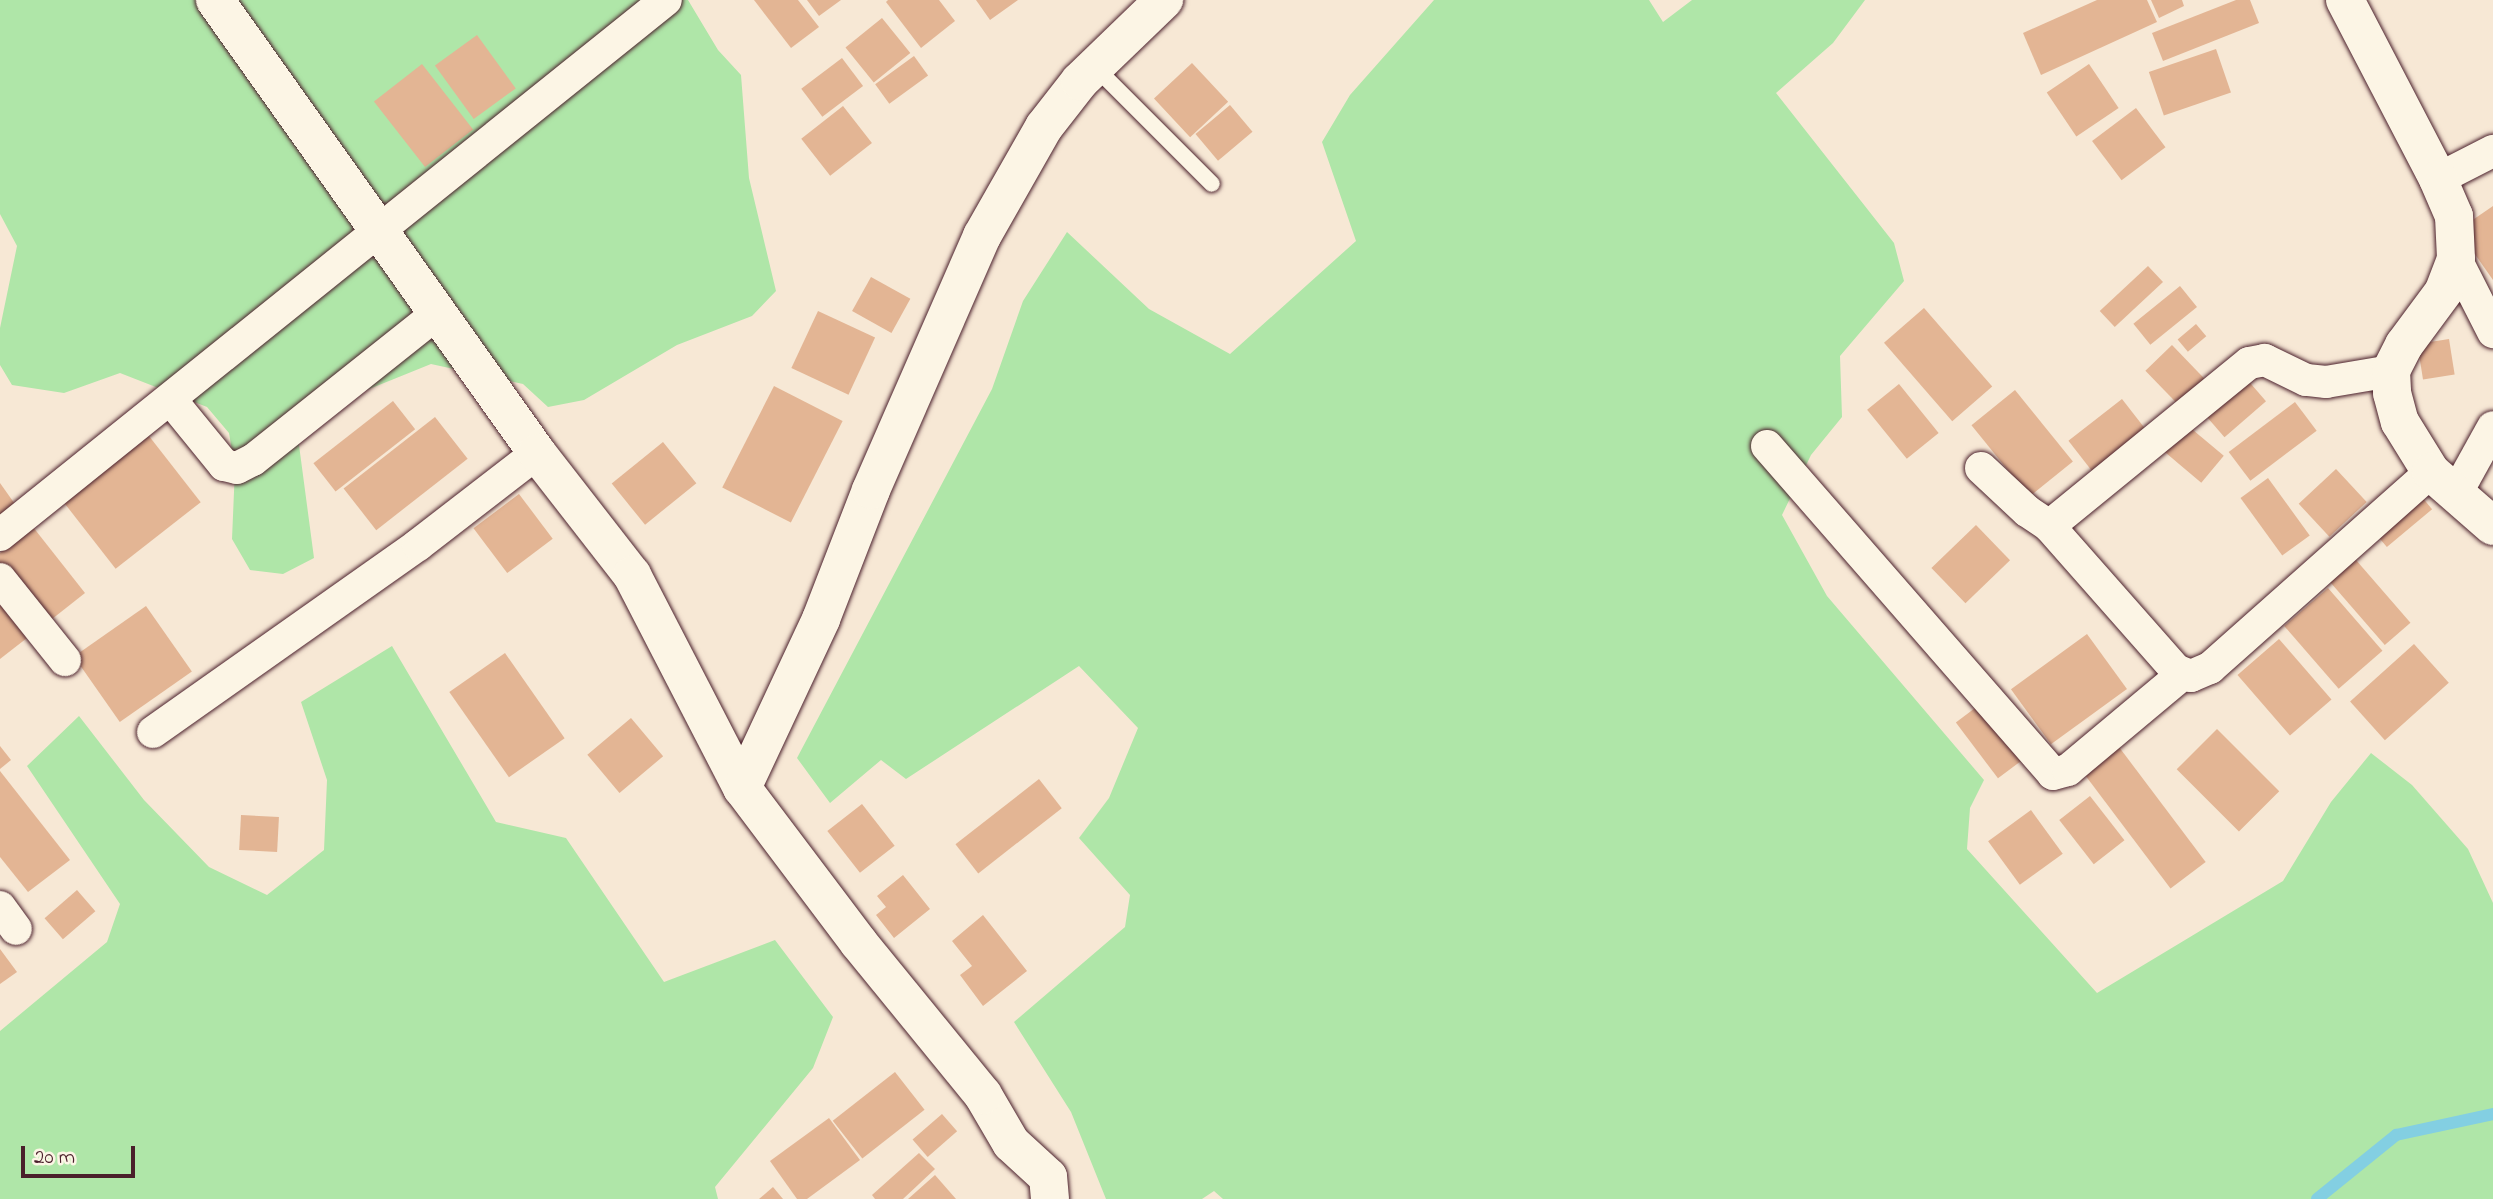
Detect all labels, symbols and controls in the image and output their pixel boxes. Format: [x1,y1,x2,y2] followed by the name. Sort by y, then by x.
[24,1132,138,1176] scale bar
[34,1143,75,1173] text: 20 m

